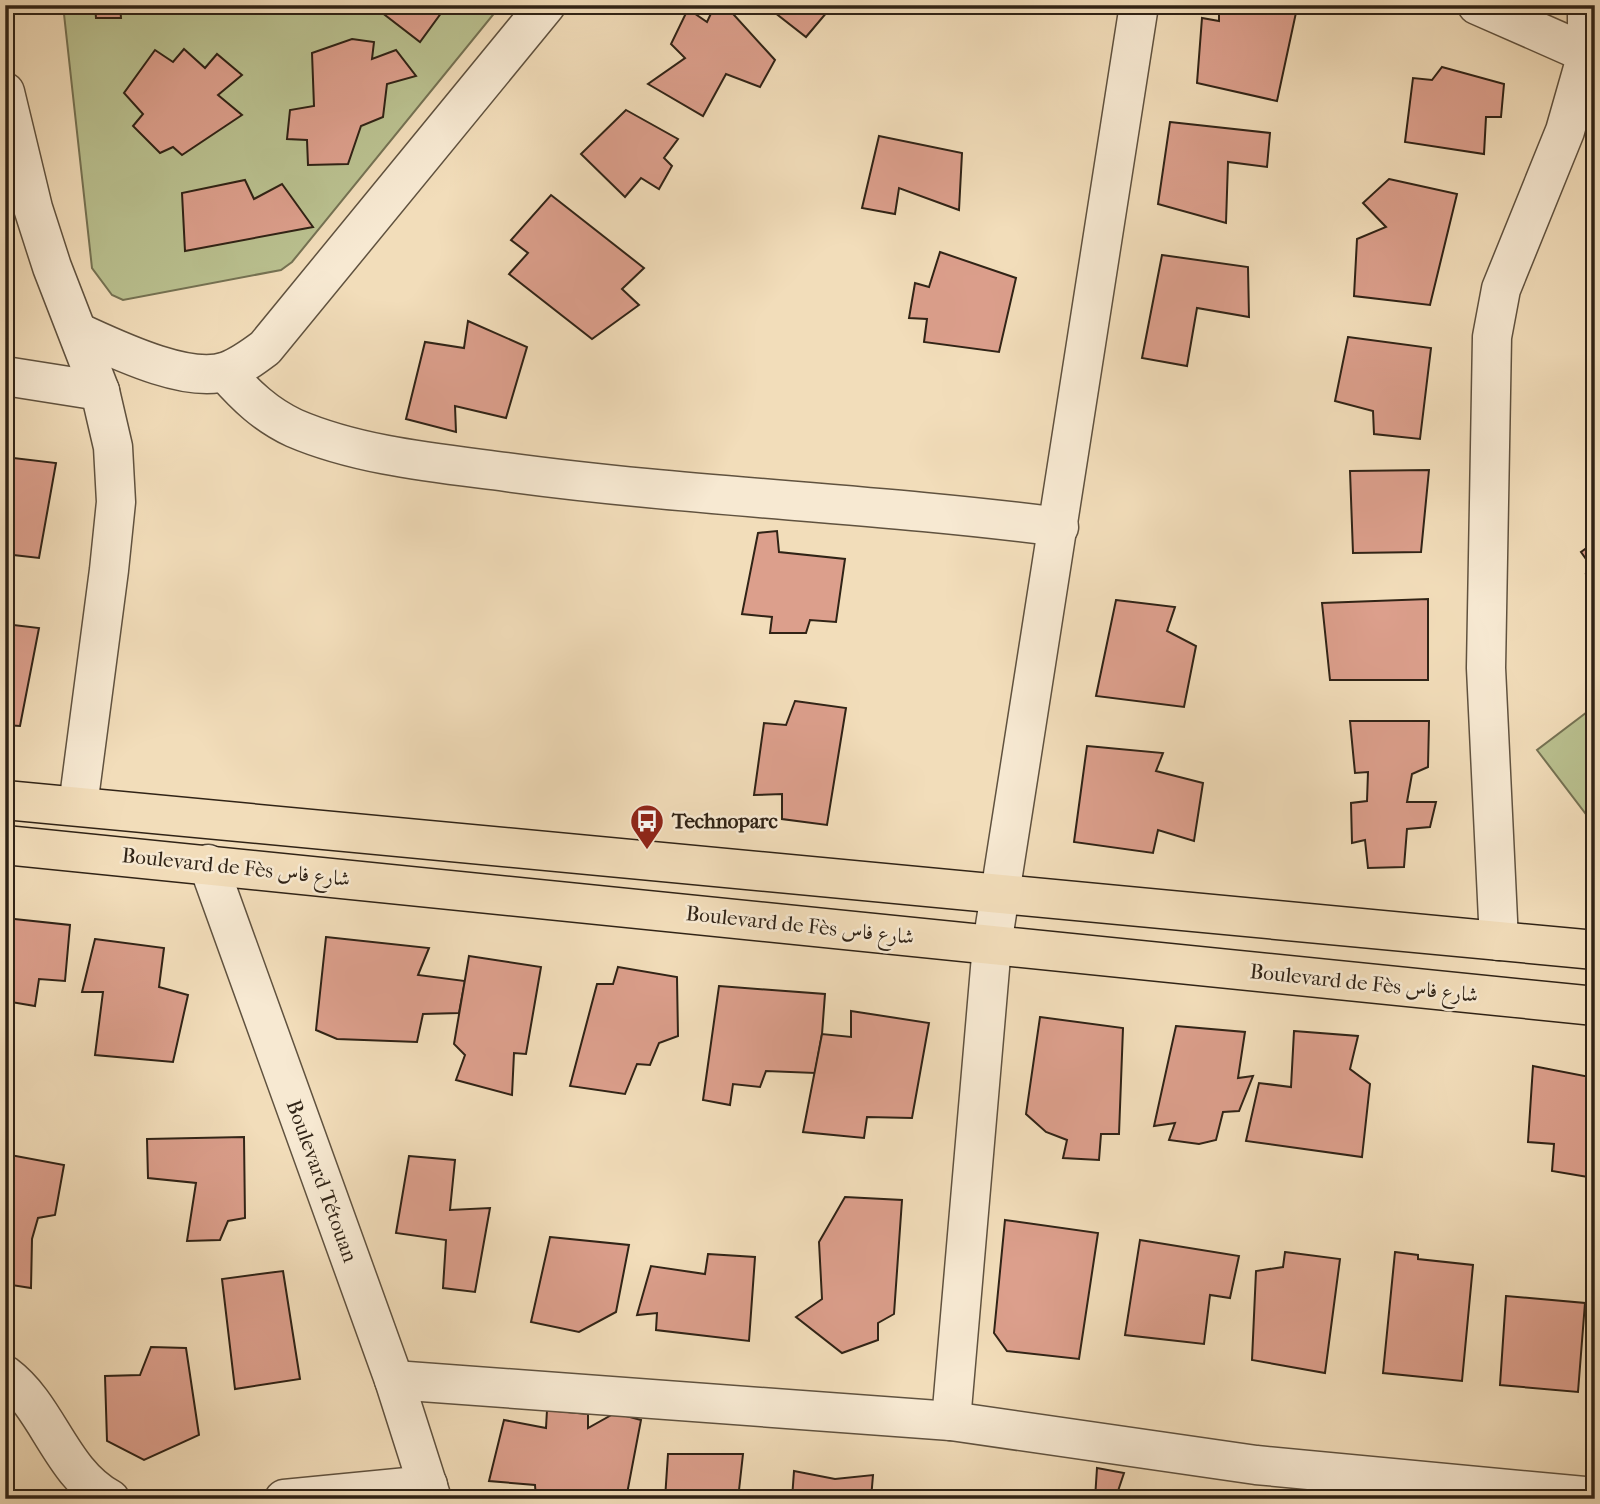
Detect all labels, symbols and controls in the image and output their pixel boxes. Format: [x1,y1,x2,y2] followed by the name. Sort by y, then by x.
[628,802,666,851] bus stop icon: Technoparc
[671,809,778,833] place label: Technoparc
[120,843,351,897] street label: Boulevard de Fès شارع فاس
[684,901,915,955] street label: Boulevard de Fès شارع فاس
[1248,959,1479,1013] street label: Boulevard de Fès شارع فاس
[281,1097,363,1265] street label: Boulevard Tétouan

